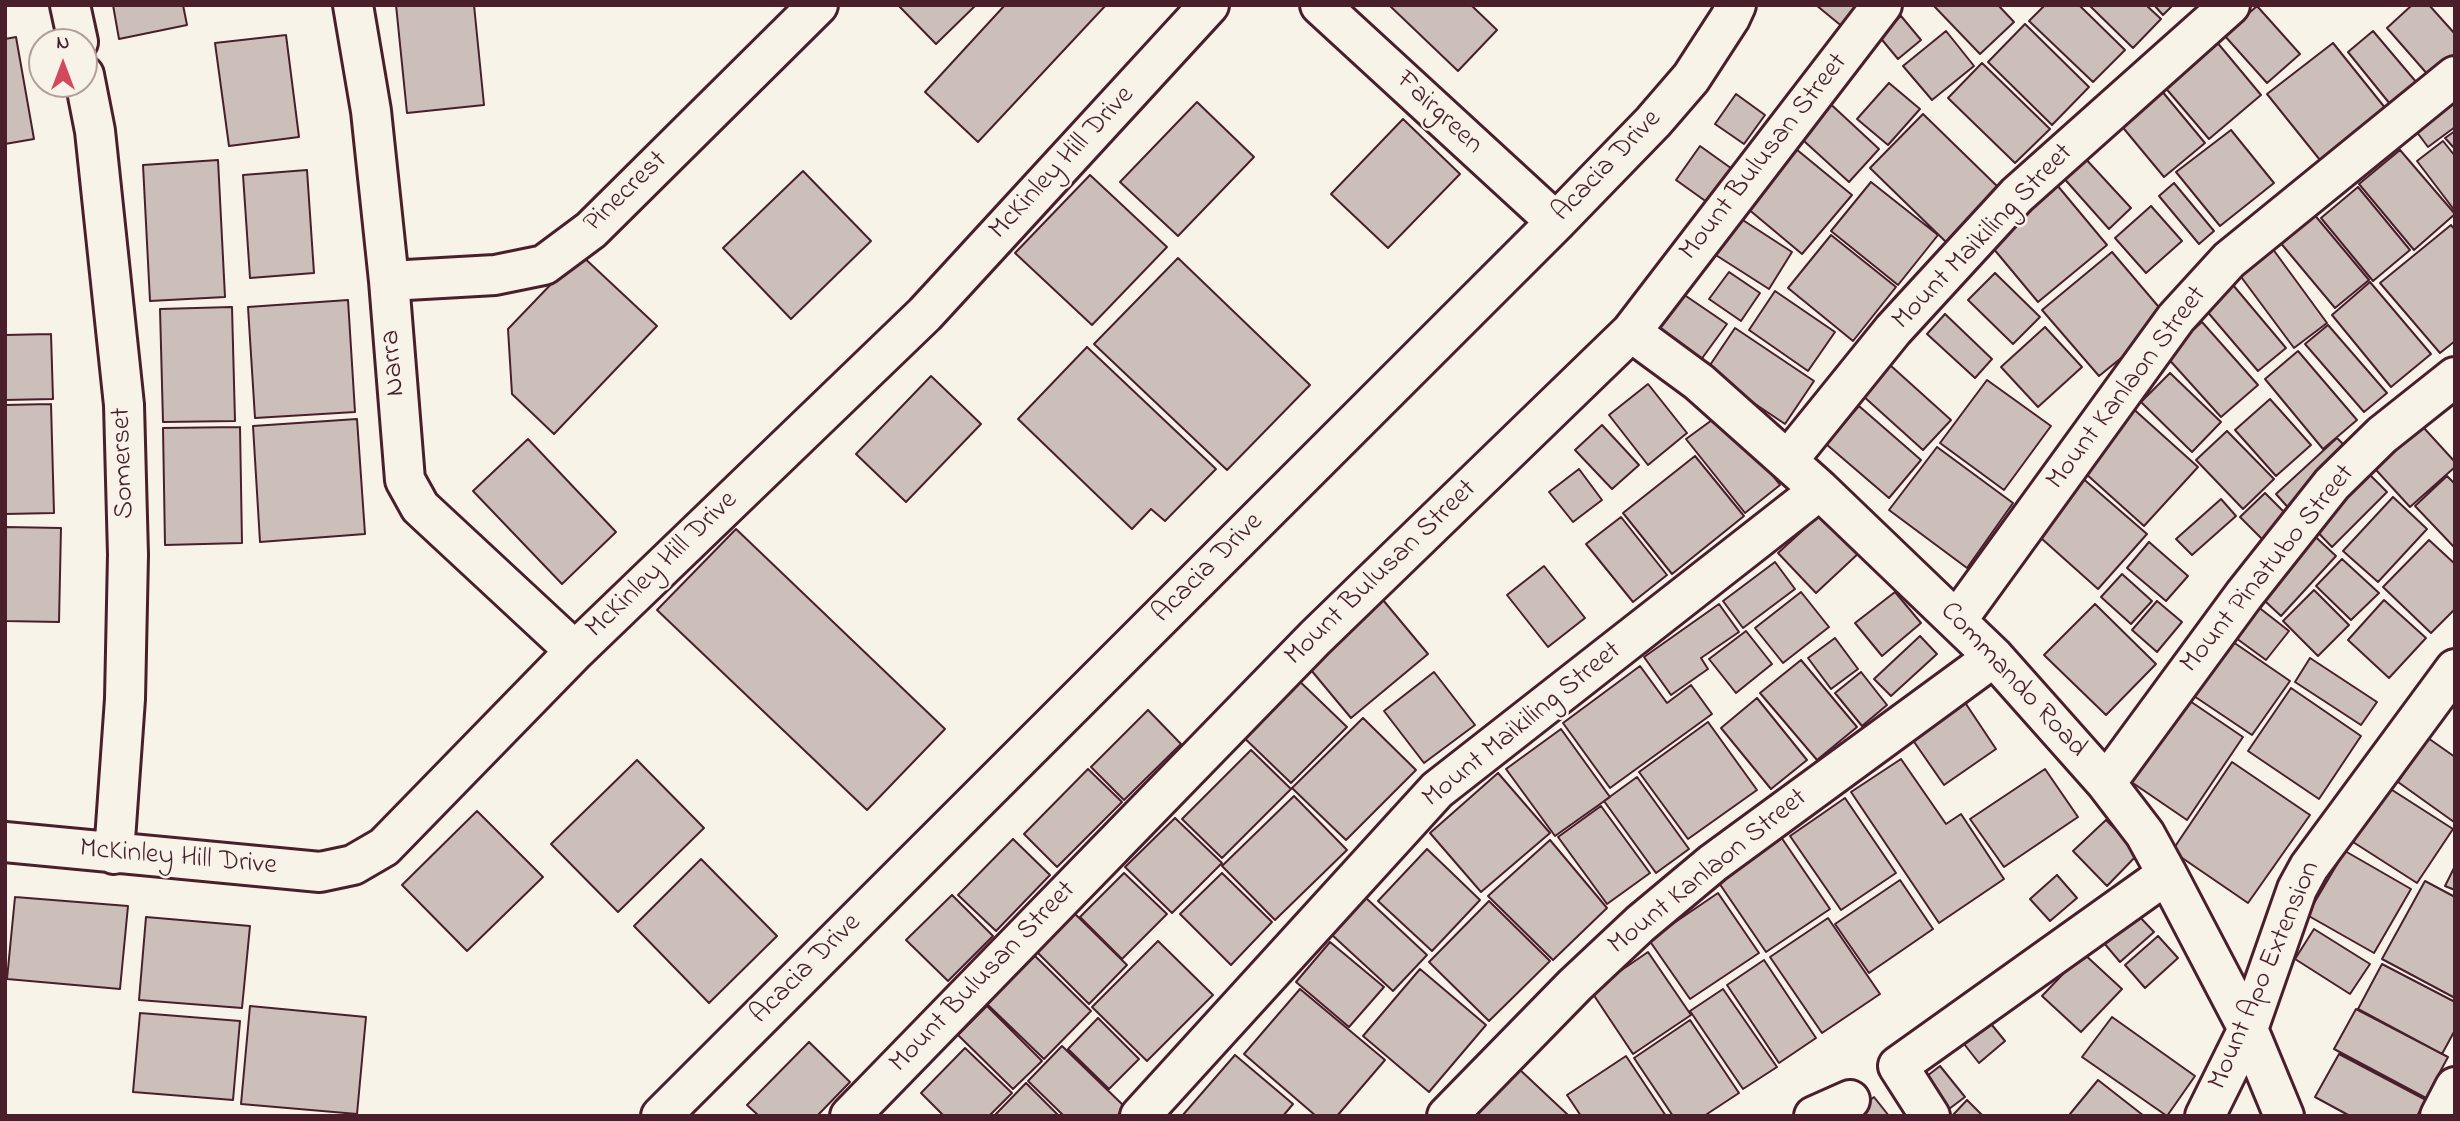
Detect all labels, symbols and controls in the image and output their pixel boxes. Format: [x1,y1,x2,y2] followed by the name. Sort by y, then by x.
[28,28,98,98] north arrow
[57,30,69,57] text: N
[1674,48,1856,268] street label: Mount Bulusan Street
[1387,65,1489,163] street label: Fairgreen
[983,80,1143,248] street label: McKinley Hill Drive
[1546,104,1670,230] street label: Acacia Drive
[1887,138,2081,338] street label: Mount Maikiling Street
[578,145,676,241] street label: Pinecrest
[2041,281,2215,497] street label: Mount Kanlaon Street
[375,328,415,398] street label: Narra
[106,407,144,519] street label: Somerset
[2175,459,2363,681] street label: Mount Pinatubo Street
[1279,474,1485,674] street label: Mount Bulusan Street
[580,485,746,647] street label: McKinley Hill Drive
[1147,507,1271,631] street label: Acacia Drive
[1931,596,2093,766] street label: Commando Road
[1417,636,1629,816] street label: Mount Maikiling Street
[1603,783,1815,963] street label: Mount Kanlaon Street
[78,834,278,884] street label: McKinley Hill Drive
[2203,857,2329,1095] street label: Mount Apo Extension
[884,875,1084,1081] street label: Mount Bulusan Street
[745,908,869,1032] street label: Acacia Drive

